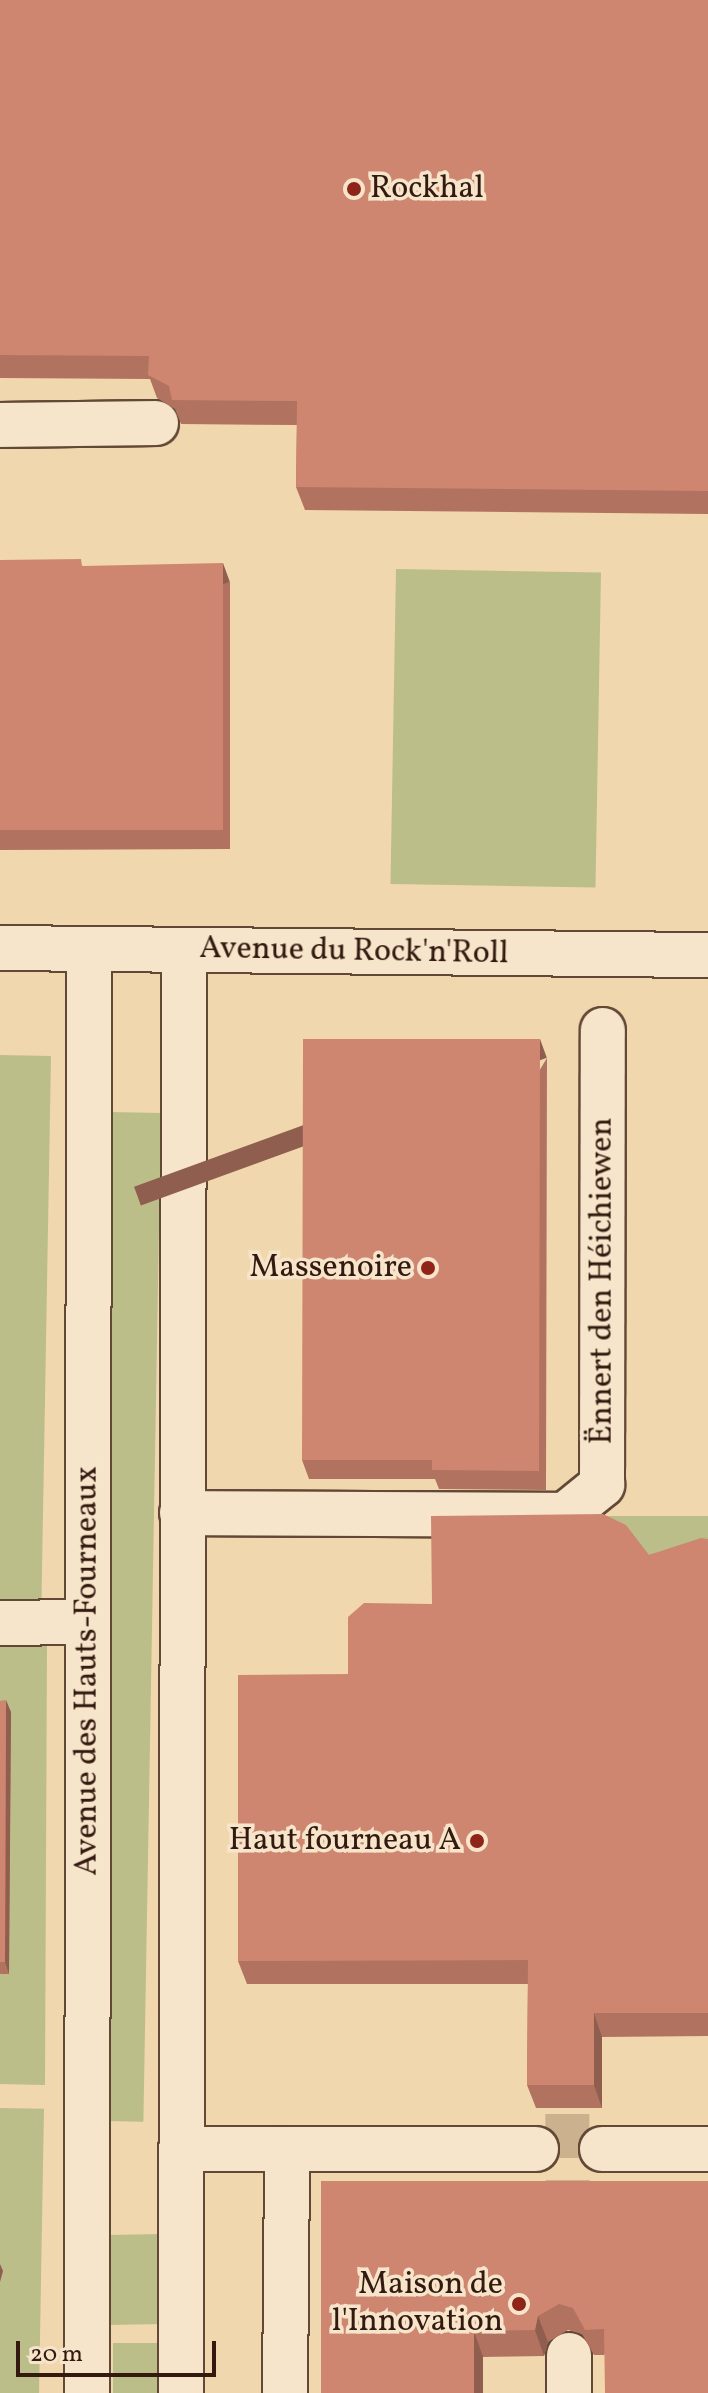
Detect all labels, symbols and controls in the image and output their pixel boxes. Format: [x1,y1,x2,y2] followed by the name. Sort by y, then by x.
[370,170,484,208] place label: Rockhal
[345,180,363,198] marker: Rockhal
[199,930,509,974] street label: Avenue du Rock'n'Roll
[584,1117,622,1445] street label: Ënnert den Héichiewen
[249,1249,412,1287] place label: Massenoire
[419,1259,437,1277] marker: Massenoire
[69,1466,107,1876] street label: Avenue des Hauts-Fourneaux
[229,1822,461,1860] place label: Haut fourneau A
[468,1832,486,1850] marker: Haut fourneau A
[332,2267,503,2342] place label: Maison de l'Innovation
[510,2295,528,2313] marker: Maison de l'Innovation
[20,2325,220,2375] scale bar
[30,2338,83,2372] text: 20 m

